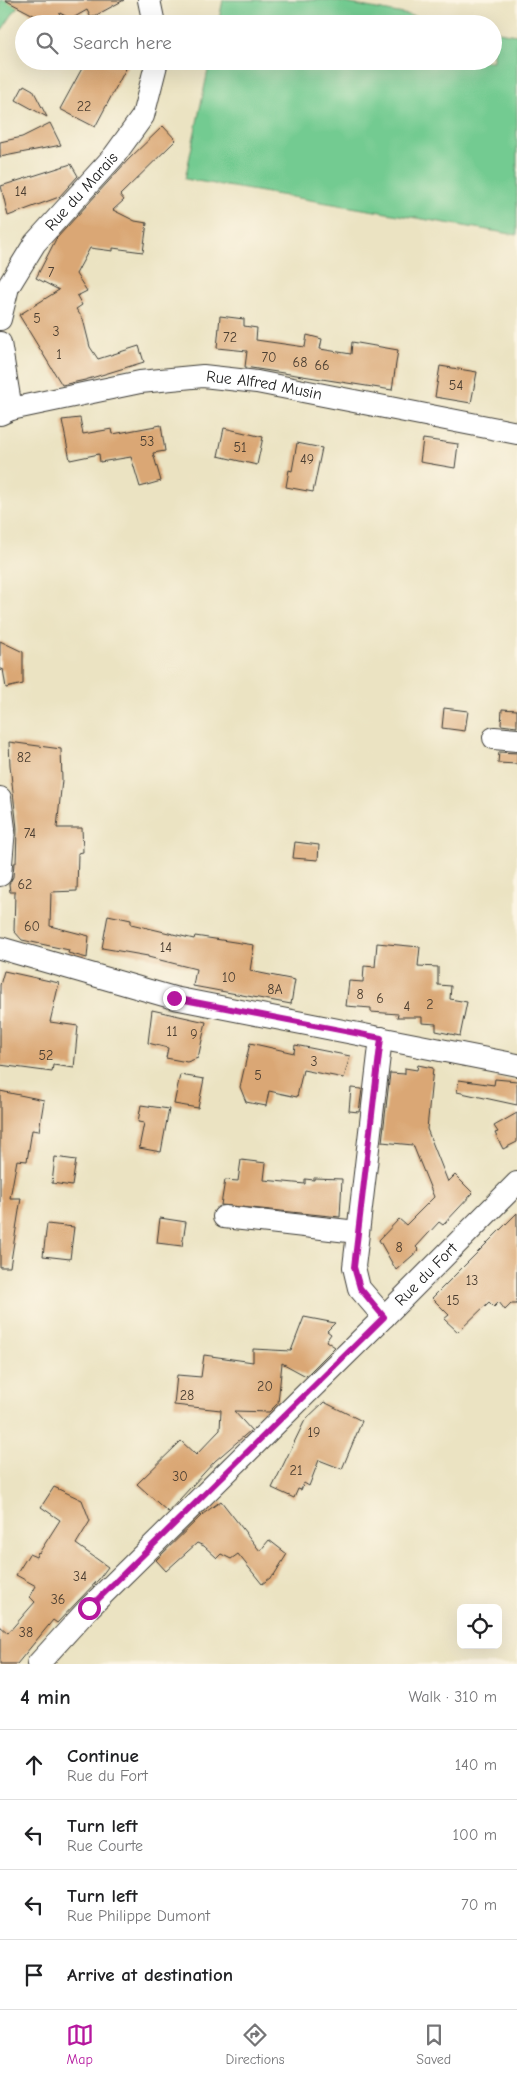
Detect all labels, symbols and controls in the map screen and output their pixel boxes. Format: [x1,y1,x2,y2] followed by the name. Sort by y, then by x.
[15,15,502,70] search box
[33,29,61,57] icon: search
[73,32,172,54] text: Search here
[77,98,91,115] house number: 22
[42,149,122,234] street label: Rue du Marais
[15,183,27,200] house number: 14
[48,264,55,281] house number: 7
[33,310,41,327] house number: 5
[52,323,60,340] house number: 3
[223,329,237,346] house number: 72
[56,346,62,363] house number: 1
[261,349,277,366] house number: 70
[293,354,307,371] house number: 68
[314,357,330,374] house number: 66
[205,367,324,404] street label: Rue Alfred Musin
[449,377,463,394] house number: 54
[140,433,154,450] house number: 53
[233,439,247,456] house number: 51
[300,451,314,468] house number: 49
[17,749,31,766] house number: 82
[24,825,36,842] house number: 74
[18,876,32,893] house number: 62
[24,918,40,935] house number: 60
[160,939,172,956] house number: 14
[222,969,236,986] house number: 10
[267,981,283,998] house number: 8A
[356,986,364,1003] house number: 8
[163,987,186,1010] route end
[376,990,384,1007] house number: 6
[426,996,434,1013] house number: 2
[404,998,411,1015] house number: 4
[166,1023,178,1040] house number: 11
[190,1026,198,1043] house number: 9
[39,1047,53,1064] house number: 52
[310,1053,318,1070] house number: 3
[254,1067,262,1084] house number: 5
[391,1239,461,1310] street label: Rue du Fort
[395,1239,403,1256] house number: 8
[466,1272,478,1289] house number: 13
[446,1292,460,1309] house number: 15
[257,1378,273,1395] house number: 20
[180,1387,194,1404] house number: 28
[308,1424,320,1441] house number: 19
[290,1462,302,1479] house number: 21
[172,1468,188,1485] house number: 30
[73,1568,87,1585] house number: 34
[51,1591,65,1608] house number: 36
[78,1597,101,1620] route start
[457,1604,502,1649] map controls
[457,1604,502,1649] button: locate
[19,1624,33,1641] house number: 38
[20,1685,71,1709] text: 4 min
[408,1688,497,1706] text: Walk · 310 m
[67,1745,139,1767] text: Continue
[20,1751,48,1779] icon: ahead
[455,1756,497,1774] text: 140 m
[67,1767,148,1785] text: Rue du Fort
[67,1815,138,1837] text: Turn left
[20,1821,48,1849] icon: left
[453,1826,497,1844] text: 100 m
[67,1837,143,1855] text: Rue Courte
[67,1885,138,1907] text: Turn left
[20,1891,48,1919] icon: left
[461,1896,497,1914] text: 70 m
[67,1907,210,1925] text: Rue Philippe Dumont
[20,1961,48,1989] icon: arrive
[67,1964,233,1986] text: Arrive at destination
[66,2021,94,2068] tab: Map
[225,2021,285,2068] tab: Directions
[416,2021,451,2068] tab: Saved

